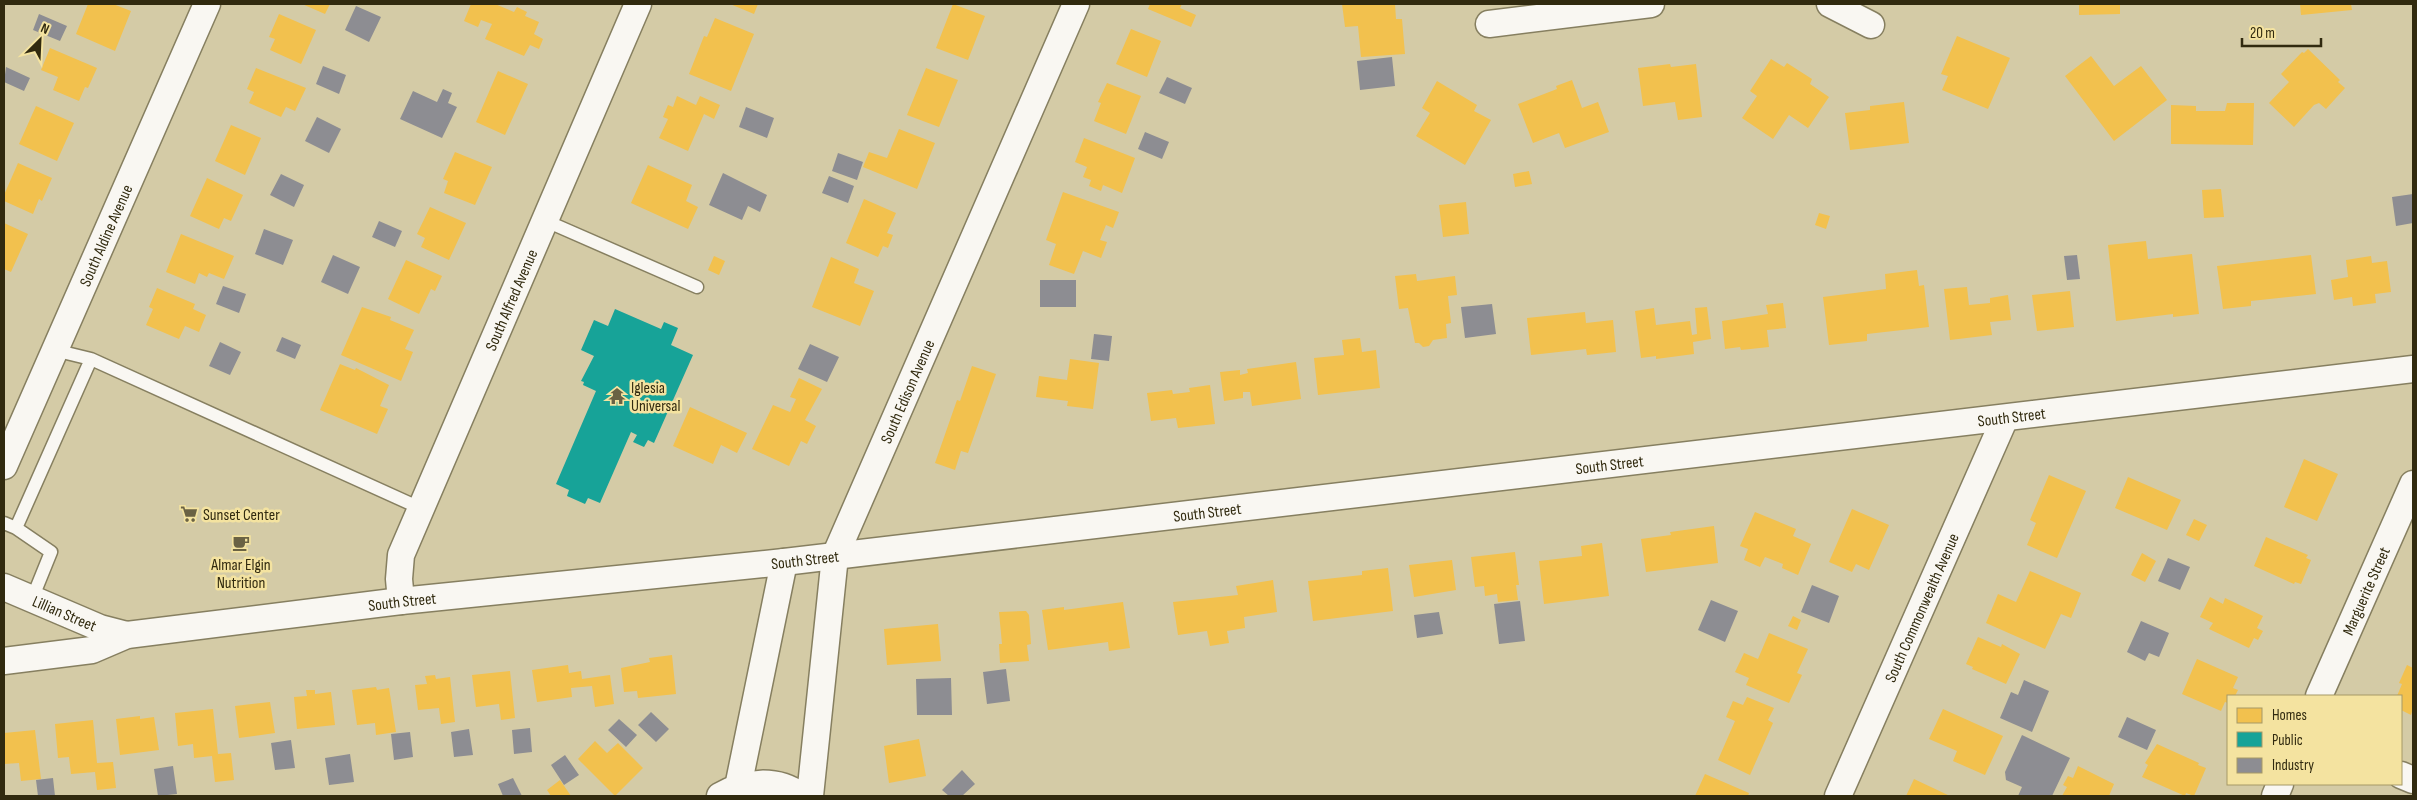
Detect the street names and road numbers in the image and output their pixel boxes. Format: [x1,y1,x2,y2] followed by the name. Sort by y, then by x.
[76,182,137,290] street label: South Aldine Avenue
[482,247,542,354] street label: South Alfred Avenue
[877,337,939,447] street label: South Edison Avenue
[1977,405,2047,432] street label: South Street
[1575,452,1645,479] street label: South Street
[1172,500,1243,527] street label: South Street
[1881,531,1964,686] street label: South Commonwealth Avenue
[2339,544,2395,639] street label: Marguerite Street
[770,548,840,574] street label: South Street
[367,589,437,616] street label: South Street
[29,592,99,636] street label: Lillian Street

